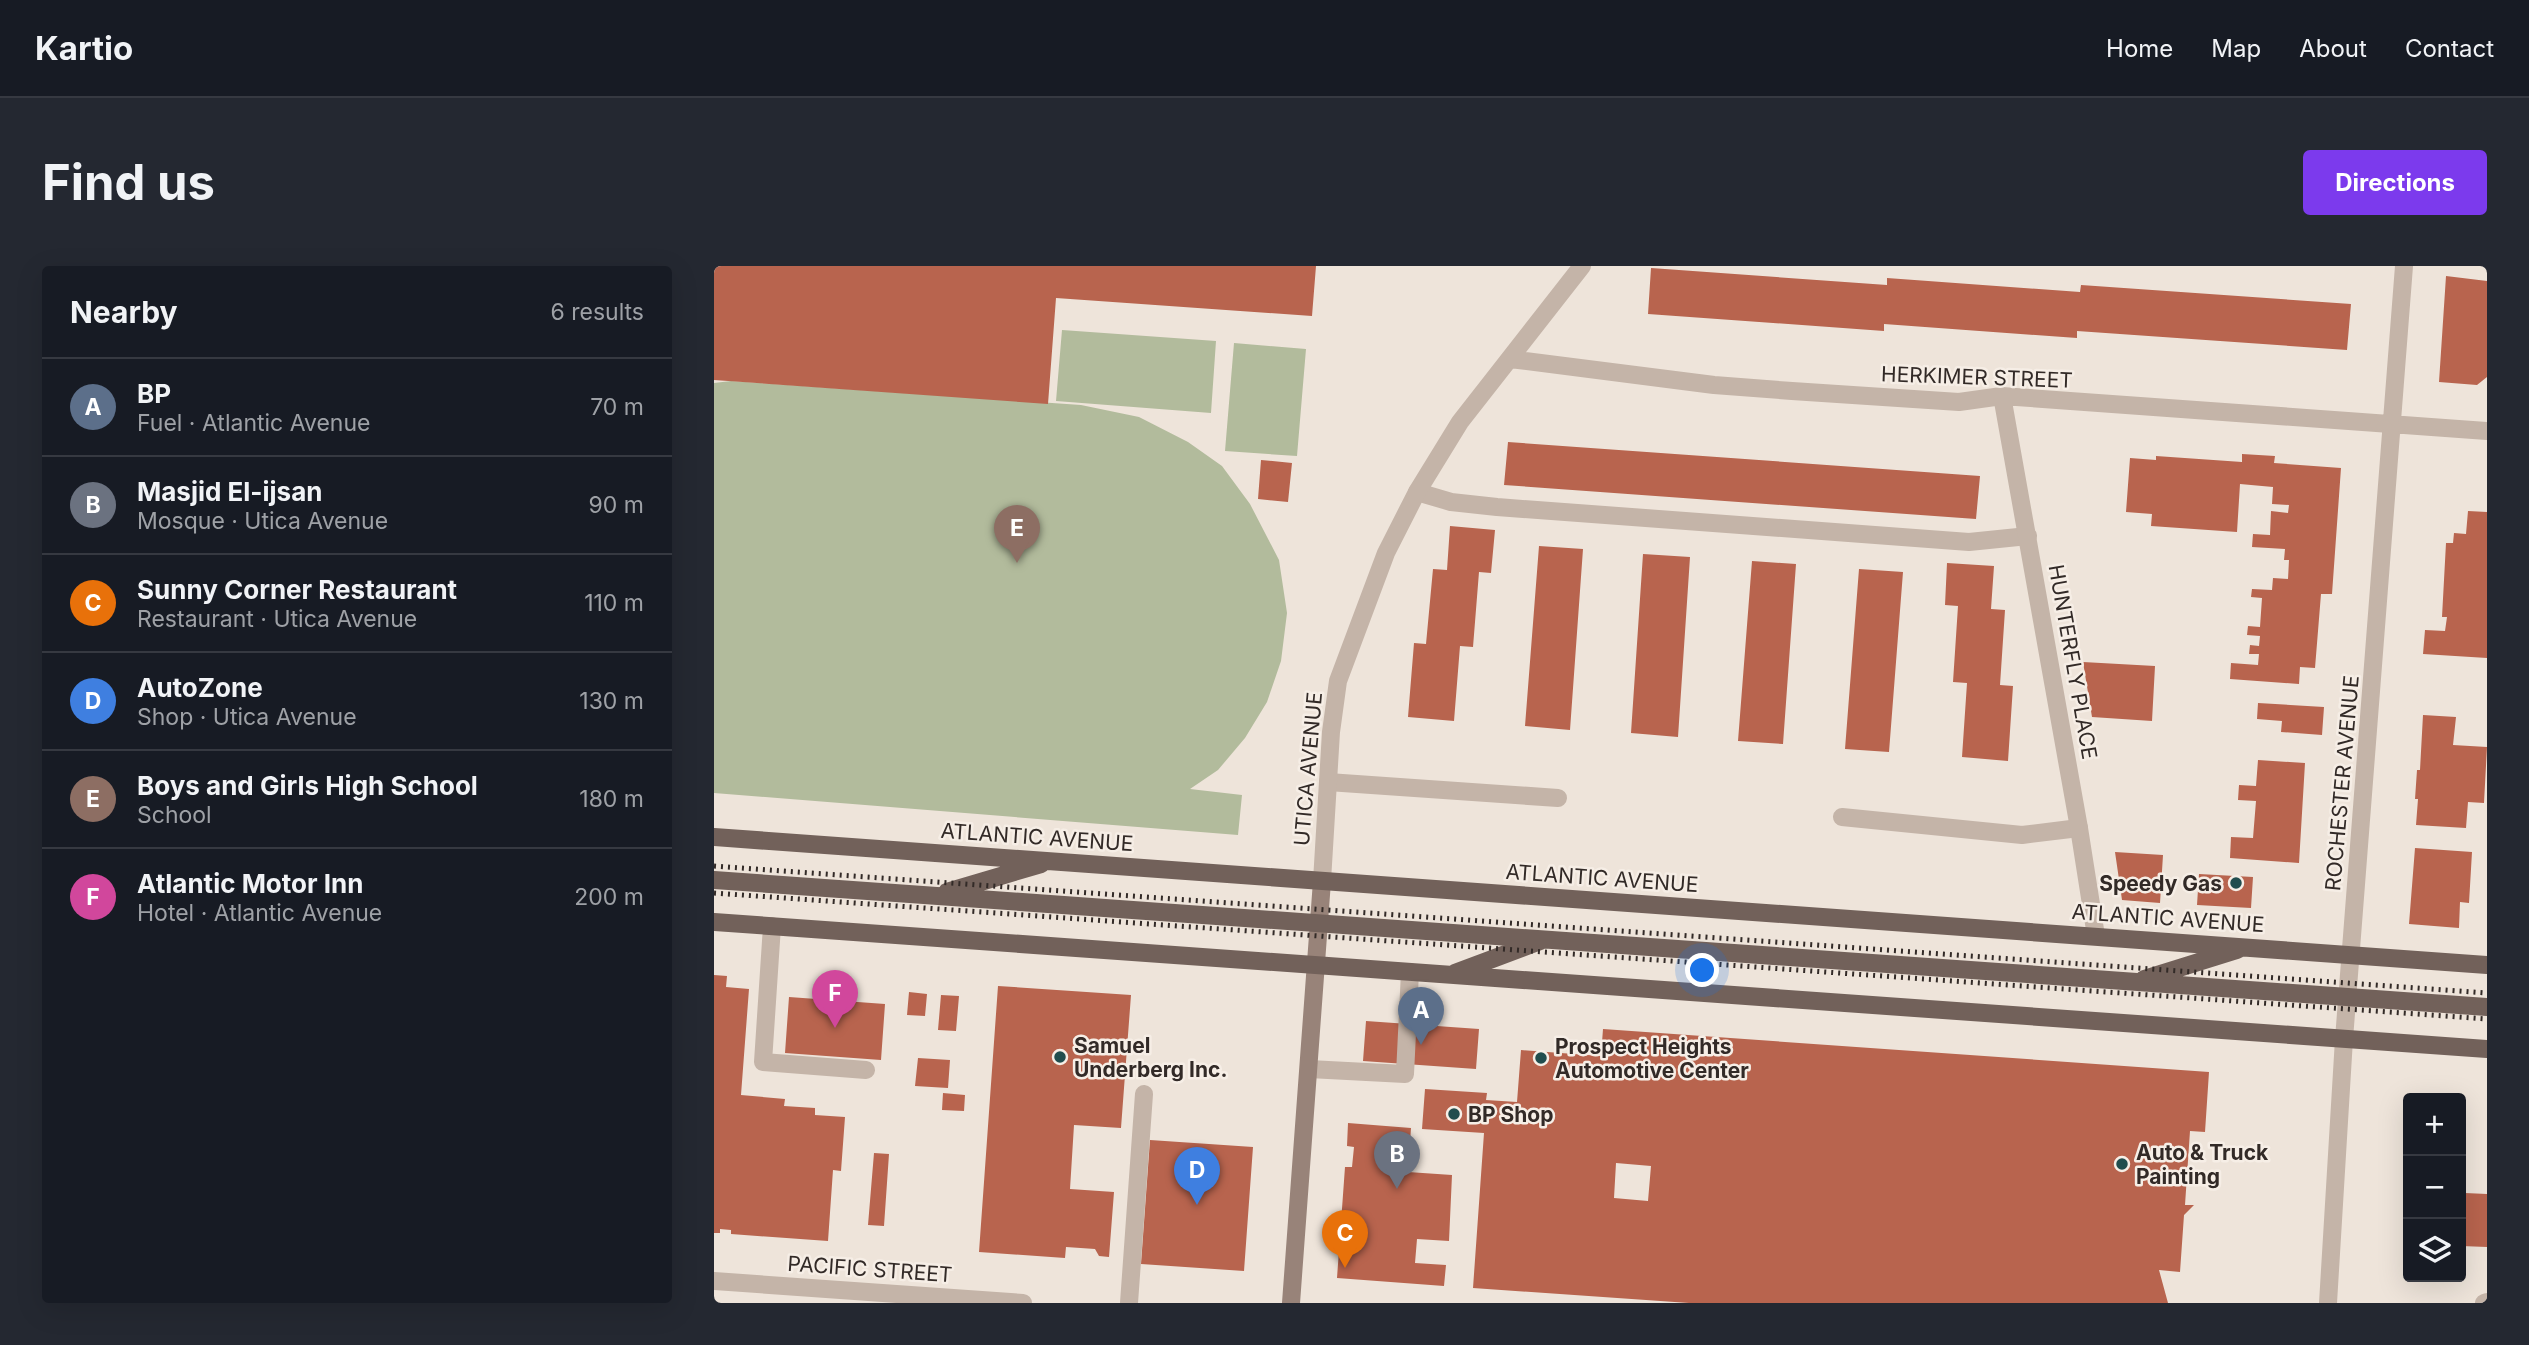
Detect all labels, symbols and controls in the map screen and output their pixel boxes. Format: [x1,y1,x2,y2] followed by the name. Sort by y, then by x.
[35,28,133,68] text: Kartio
[2106,34,2173,63] text: Home
[2211,34,2261,63] text: Map
[2299,34,2367,63] text: About
[2405,34,2494,63] text: Contact
[2303,150,2487,215] button: Directions
[42,153,215,212] text: Find us
[70,294,178,330] text: Nearby
[550,298,644,326] text: 6 results
[1881,361,2073,393] street label: HERKIMER STREET
[137,378,171,409] text: BP
[84,393,102,421] text: A
[590,393,644,421] text: 70 m
[137,409,370,437] text: Fuel · Atlantic Avenue
[137,476,322,507] text: Masjid El-ijsan
[85,491,101,519] text: B
[589,491,644,519] text: 90 m
[994,505,1040,563] pin: E
[137,507,388,535] text: Mosque · Utica Avenue
[2044,563,2102,761] street label: HUNTERFLY PLACE
[137,574,457,605] text: Sunny Corner Restaurant
[84,589,102,617] text: C
[584,589,644,617] text: 110 m
[137,605,417,633] text: Restaurant · Utica Avenue
[137,672,263,703] text: AutoZone
[2320,674,2364,892] street label: ROCHESTER AVENUE
[85,687,101,715] text: D
[579,687,644,715] text: 130 m
[1289,691,1327,847] street label: UTICA AVENUE
[137,703,357,731] text: Shop · Utica Avenue
[137,770,478,801] text: Boys and Girls High School
[86,785,100,813] text: E
[579,785,644,813] text: 180 m
[137,801,212,829] text: School
[940,818,1134,856] street label: ATLANTIC AVENUE
[1505,859,1699,897] street label: ATLANTIC AVENUE
[137,868,363,899] text: Atlantic Motor Inn
[2099,871,2222,896] place label: Speedy Gas
[2228,875,2244,891] marker: Speedy Gas
[86,883,100,911] text: F
[574,883,644,911] text: 200 m
[137,899,382,927] text: Hotel · Atlantic Avenue
[2071,899,2265,937] street label: ATLANTIC AVENUE
[1685,953,1719,987] your location
[812,970,858,1028] pin: F
[1398,987,1444,1045] pin: A
[1074,1033,1227,1082] place label: Samuel Underberg Inc.
[1555,1034,1749,1083] place label: Prospect Heights Automotive Center
[1052,1049,1068,1065] marker: Samuel Underberg Inc.
[1533,1050,1549,1066] marker: Prospect Heights Automotive Center
[2403,1093,2466,1282] map controls
[2403,1093,2466,1156] button: +
[1468,1102,1553,1127] place label: BP Shop
[1446,1106,1462,1122] marker: BP Shop
[1374,1131,1420,1189] pin: B
[2136,1140,2269,1189] place label: Auto & Truck Painting
[1174,1147,1220,1205] pin: D
[2114,1156,2130,1172] marker: Auto & Truck Painting
[2403,1156,2466,1219] button: −
[1322,1210,1368,1268] pin: C
[2403,1219,2466,1282] button: layers
[787,1251,953,1287] street label: PACIFIC STREET

